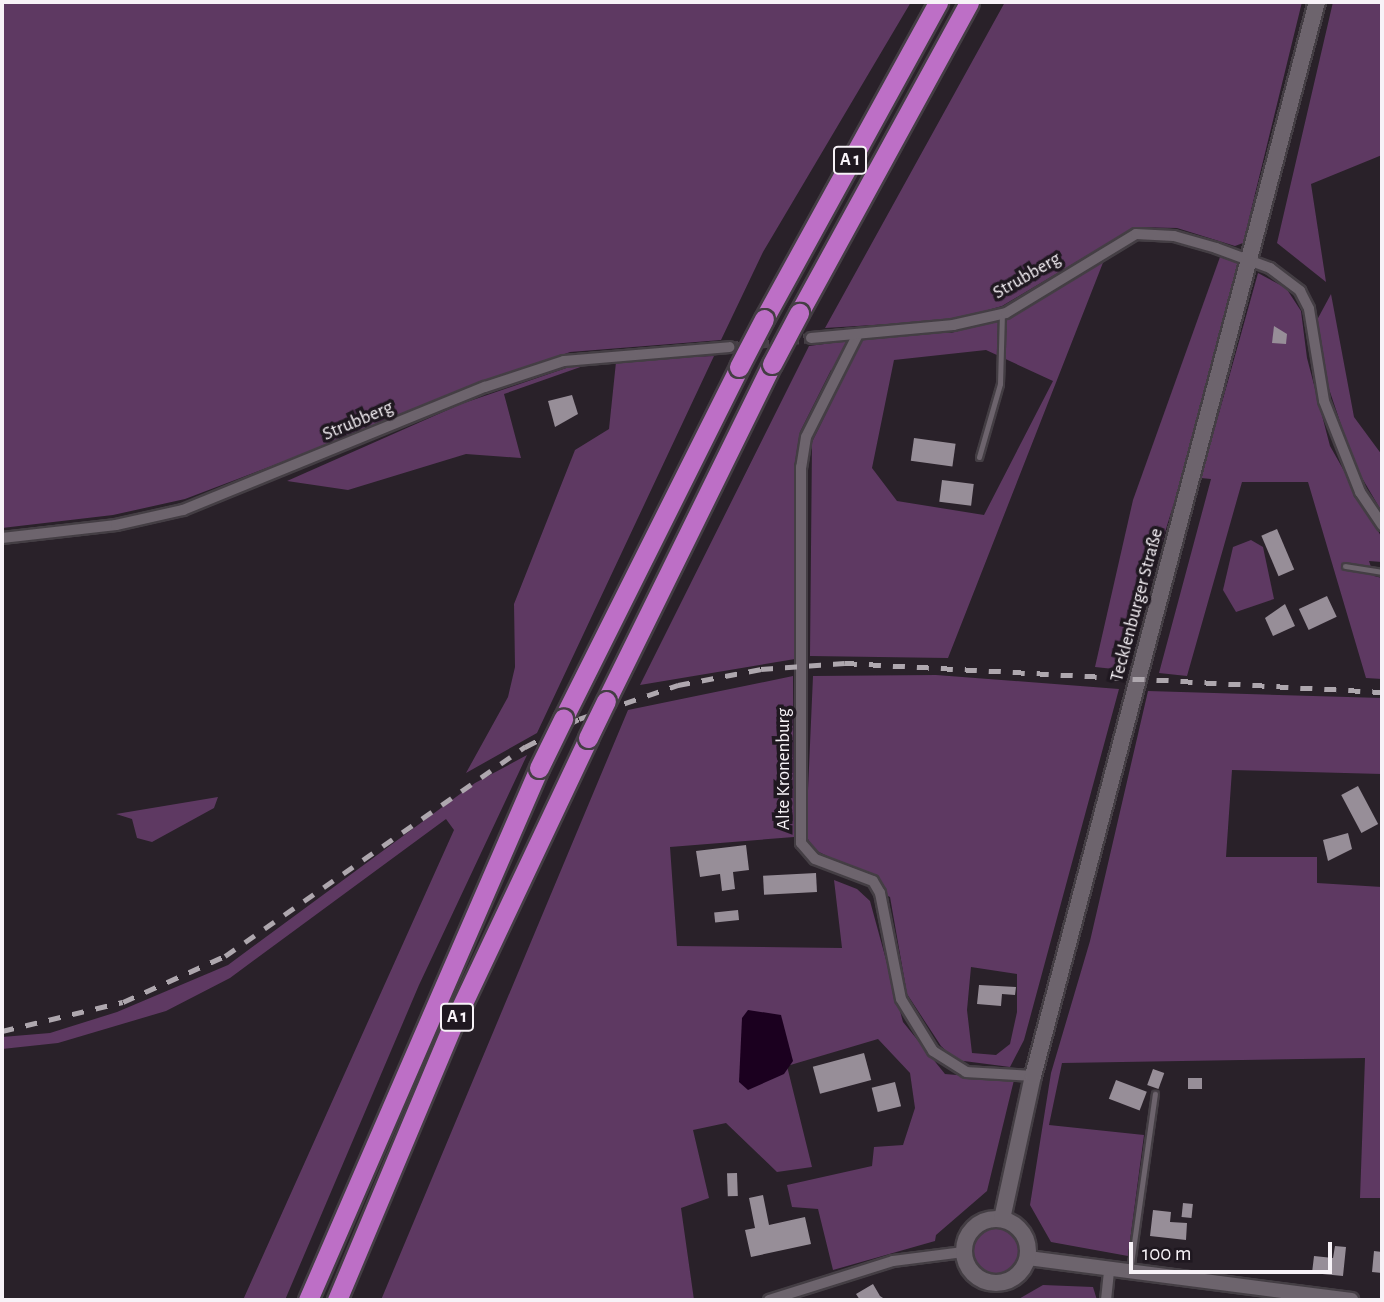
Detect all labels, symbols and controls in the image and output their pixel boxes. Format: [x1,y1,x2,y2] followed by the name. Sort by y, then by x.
[832,146,868,174] road number: A 1
[989,247,1065,305] street label: Strubberg
[319,396,397,446] street label: Strubberg
[1106,526,1168,684] street label: Tecklenburger Straße
[773,708,795,830] street label: Alte Kronenburg
[440,1002,475,1032] road number: A 1
[1132,1228,1335,1272] scale bar
[1142,1243,1192,1264] text: 100 m

